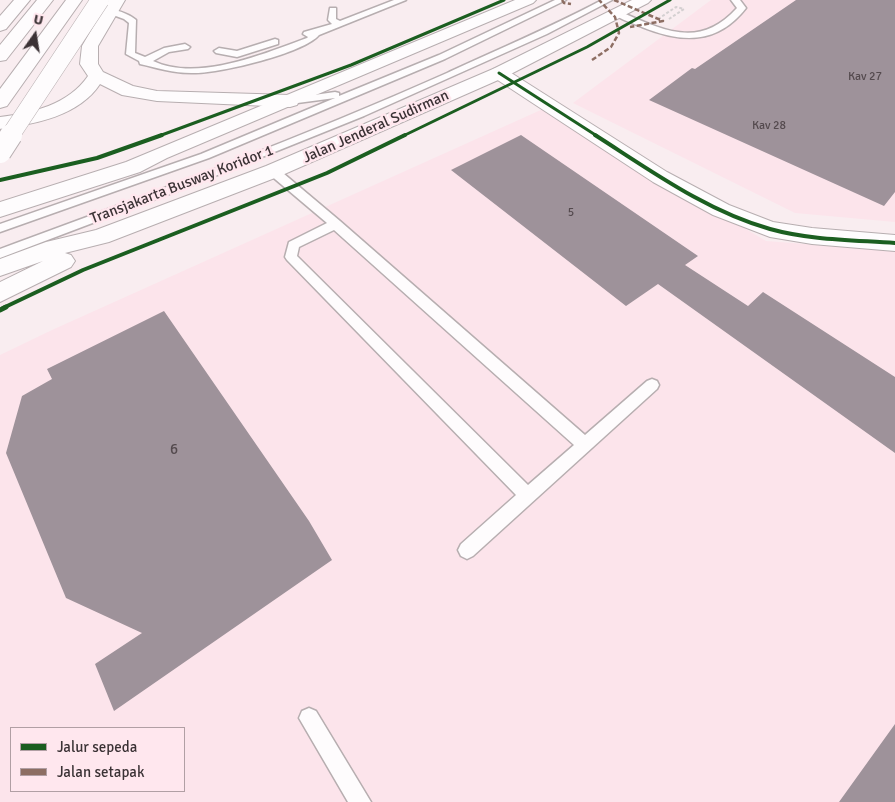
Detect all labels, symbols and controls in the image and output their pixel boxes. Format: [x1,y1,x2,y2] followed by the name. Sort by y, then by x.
[10,10,60,60] north arrow
[32,11,45,29] text: U
[848,70,882,84] house number: Kav 27
[300,87,452,167] street label: Jalan Jenderal Sudirman
[752,119,786,133] house number: Kav 28
[88,142,276,228] street label: Transjakarta Busway Koridor 1
[568,206,574,220] house number: 5
[170,441,178,459] house number: 6
[10,727,185,792] legend
[57,738,137,756] text: Jalur sepeda
[57,763,144,781] text: Jalan setapak

